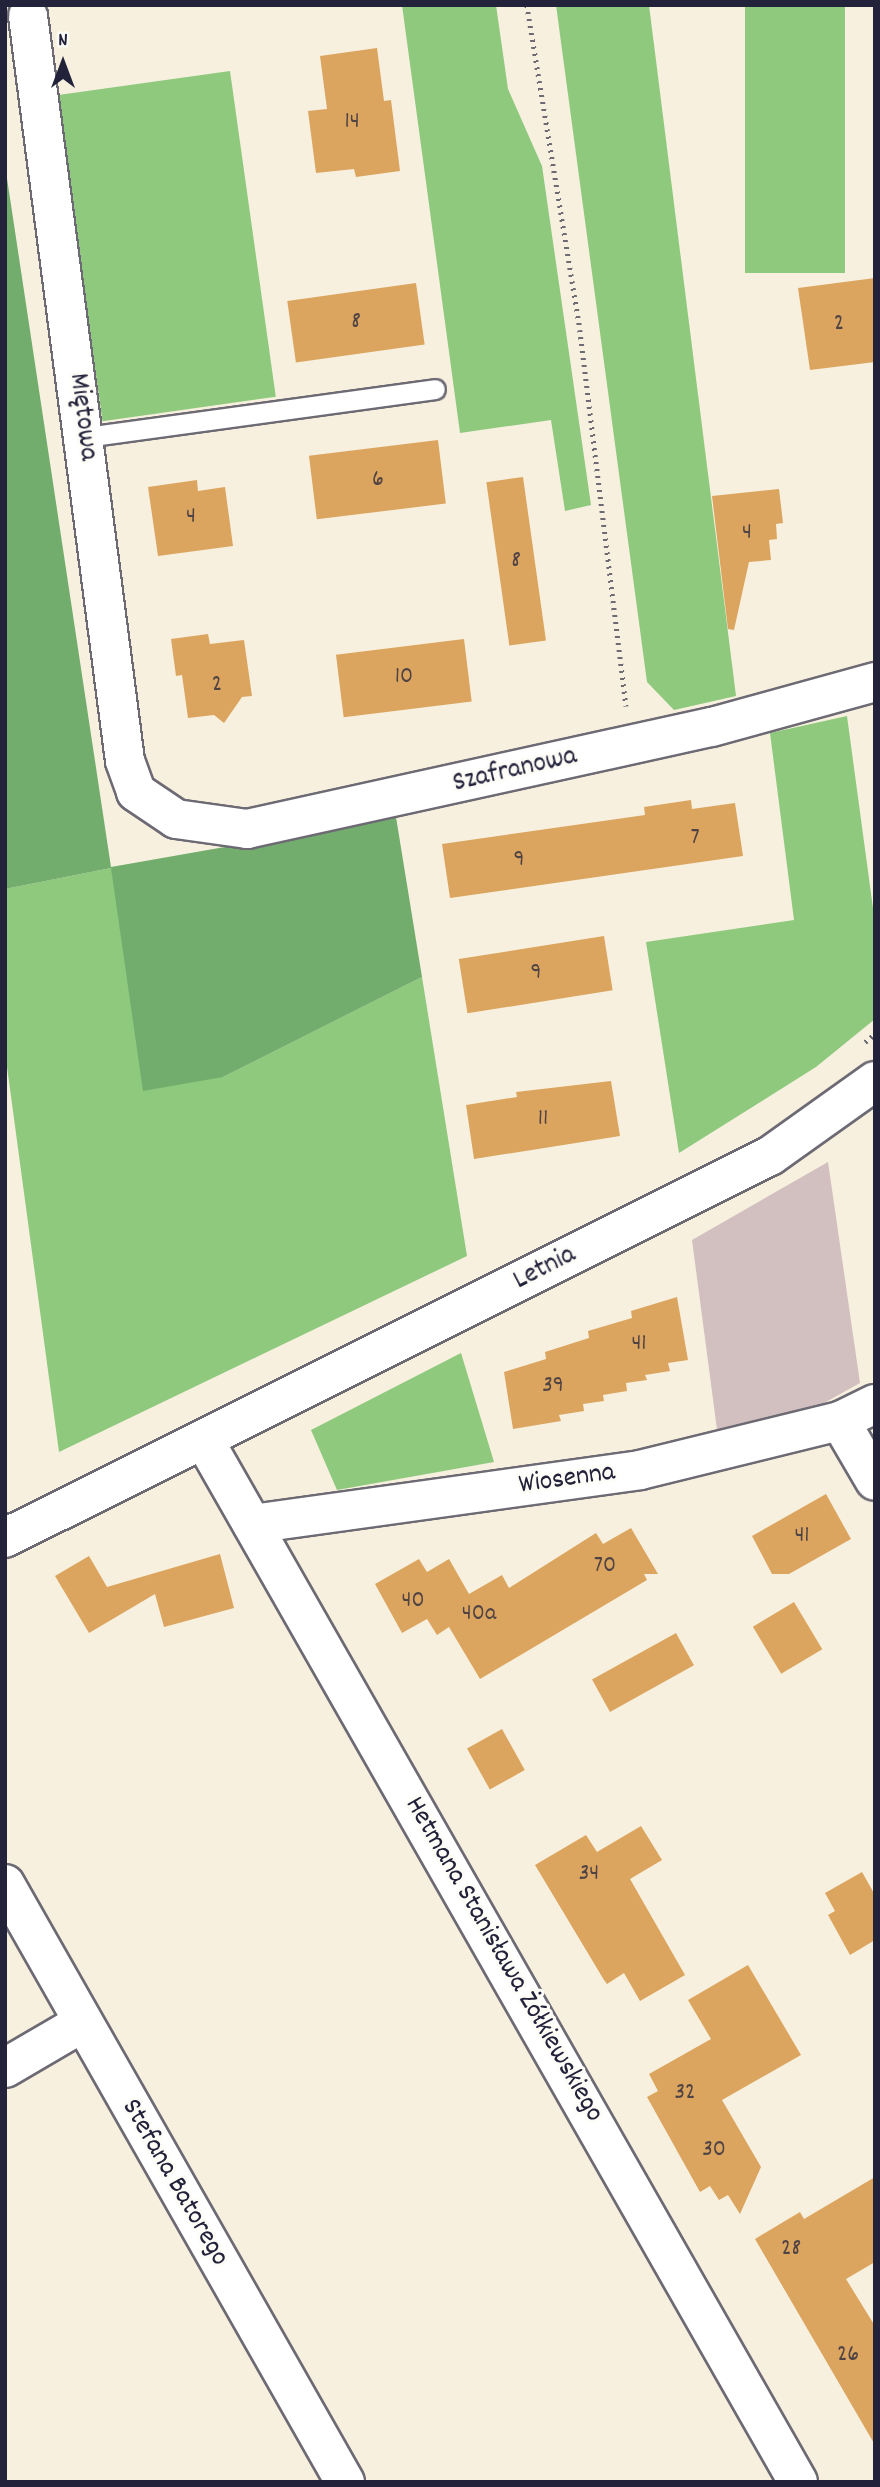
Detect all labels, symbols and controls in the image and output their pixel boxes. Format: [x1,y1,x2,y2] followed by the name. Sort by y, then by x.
[28,28,98,98] north arrow
[58,28,68,55] text: N
[344,109,360,137] house number: 14
[351,309,361,337] house number: 8
[834,311,844,339] house number: 2
[60,371,104,463] street label: Miętowa
[372,467,384,495] house number: 6
[186,504,196,532] house number: 4
[742,520,752,548] house number: 4
[511,548,521,576] house number: 8
[395,664,413,692] house number: 10
[212,672,222,700] house number: 2
[450,740,580,802] street label: Szafranowa
[690,825,700,853] house number: 7
[514,847,524,875] house number: 9
[531,960,541,988] house number: 9
[538,1106,548,1134] house number: 11
[508,1239,582,1299] street label: Letnia
[631,1331,647,1359] house number: 41
[542,1373,564,1401] house number: 39
[517,1457,617,1503] street label: Wiosenna
[794,1523,810,1551] house number: 41
[594,1553,616,1581] house number: 70
[401,1588,425,1616] house number: 40
[462,1601,496,1629] house number: 40a
[396,1791,610,2129] street label: Hetmana Stanisława Żółkiewskiego
[579,1861,599,1889] house number: 34
[674,2080,696,2108] house number: 32
[113,2094,235,2272] street label: Stefana Batorego
[702,2137,726,2165] house number: 30
[781,2236,801,2264] house number: 28
[837,2342,859,2370] house number: 26

